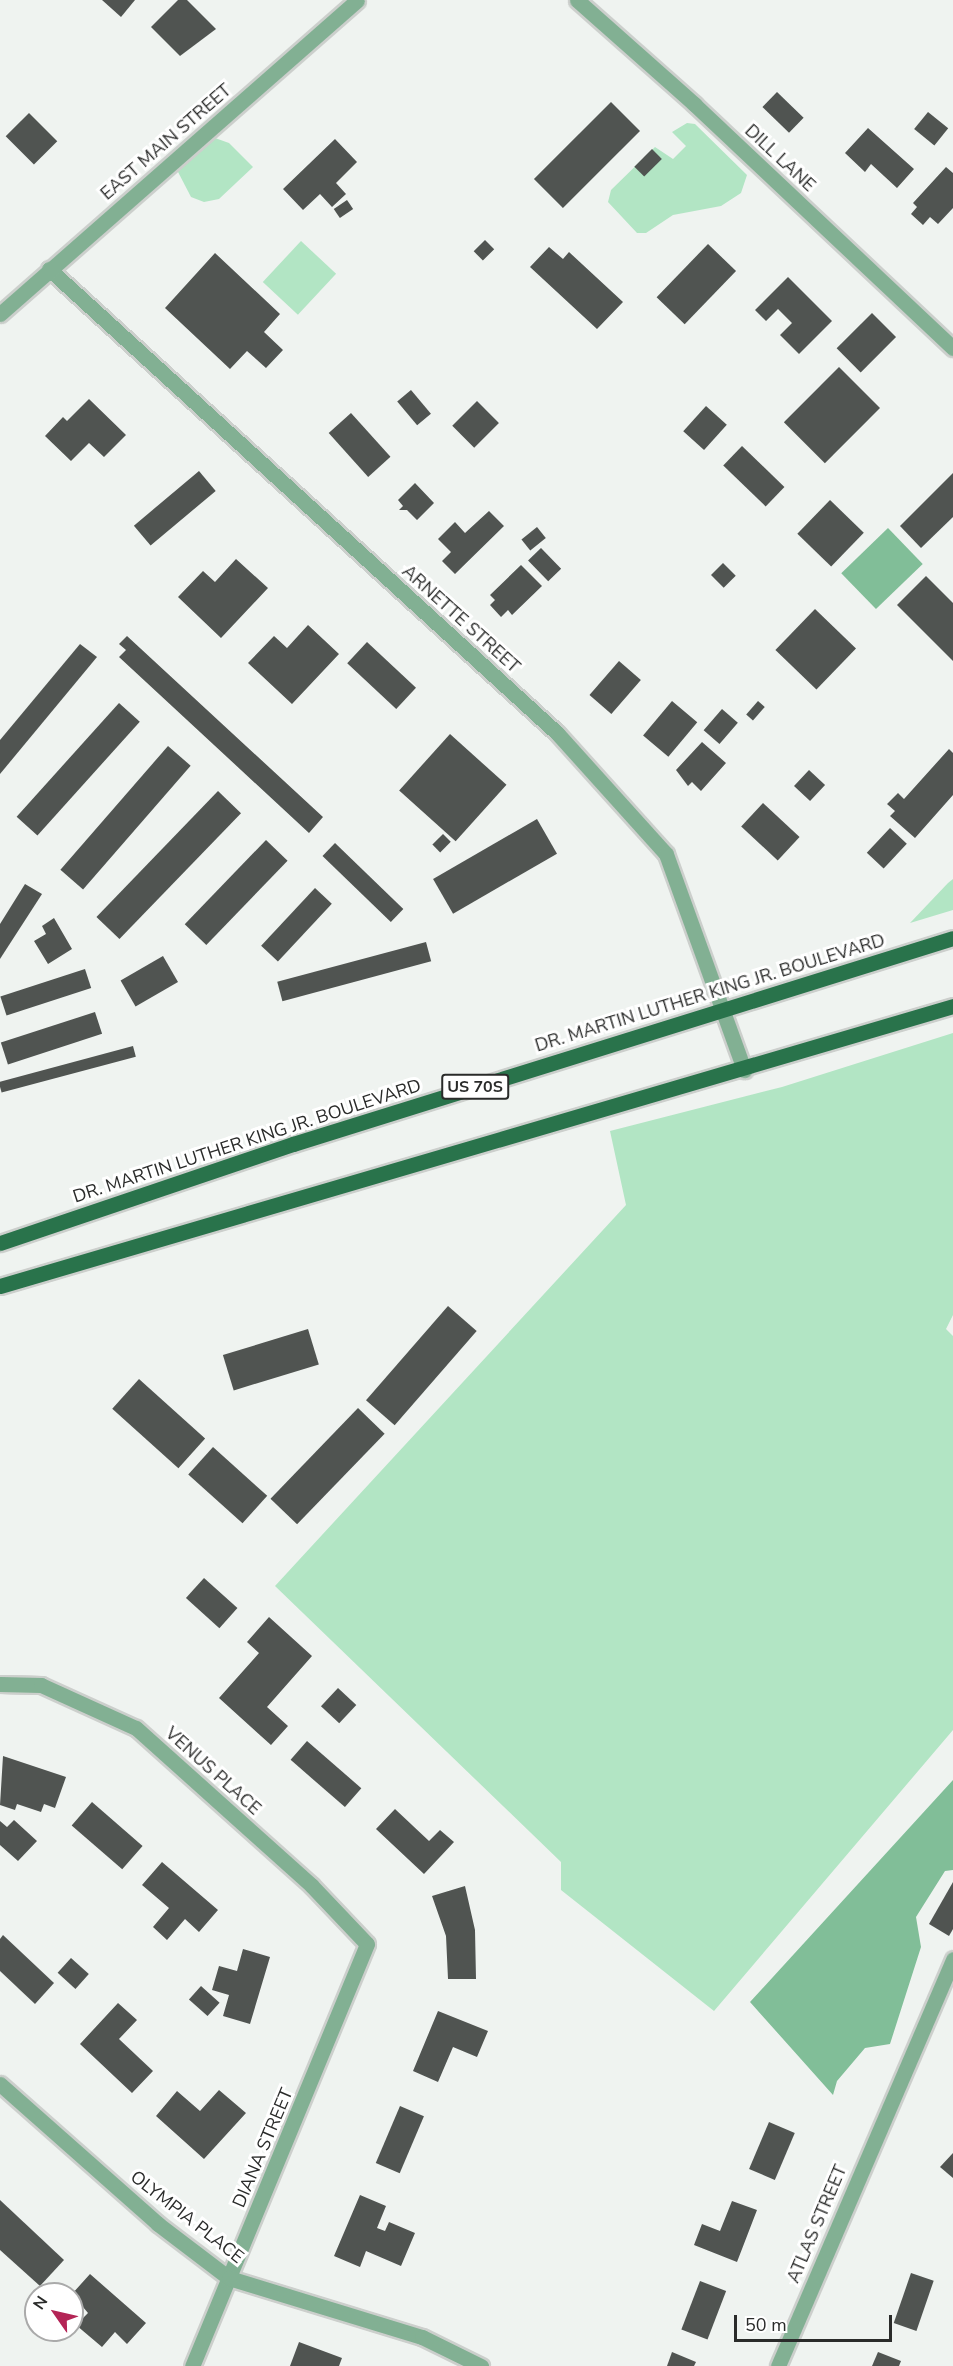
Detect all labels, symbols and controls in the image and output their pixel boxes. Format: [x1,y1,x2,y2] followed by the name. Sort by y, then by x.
[96,79,236,205] street label: EAST MAIN STREET
[740,120,820,196] street label: DILL LANE
[398,560,524,678] street label: ARNETTE STREET
[532,929,888,1057] street label: DR. MARTIN LUTHER KING JR. BOULEVARD
[70,1074,424,1208] street label: DR. MARTIN LUTHER KING JR. BOULEVARD
[440,1074,510,1100] road number: US 70S
[161,1722,265,1820] street label: VENUS PLACE
[228,2085,298,2211] street label: DIANA STREET
[782,2162,852,2286] street label: ATLAS STREET
[126,2166,248,2268] street label: OLYMPIA PLACE
[24,2282,84,2342] north arrow
[28,2292,53,2314] text: N
[737,2303,894,2341] scale bar
[745,2313,787,2337] text: 50 m

